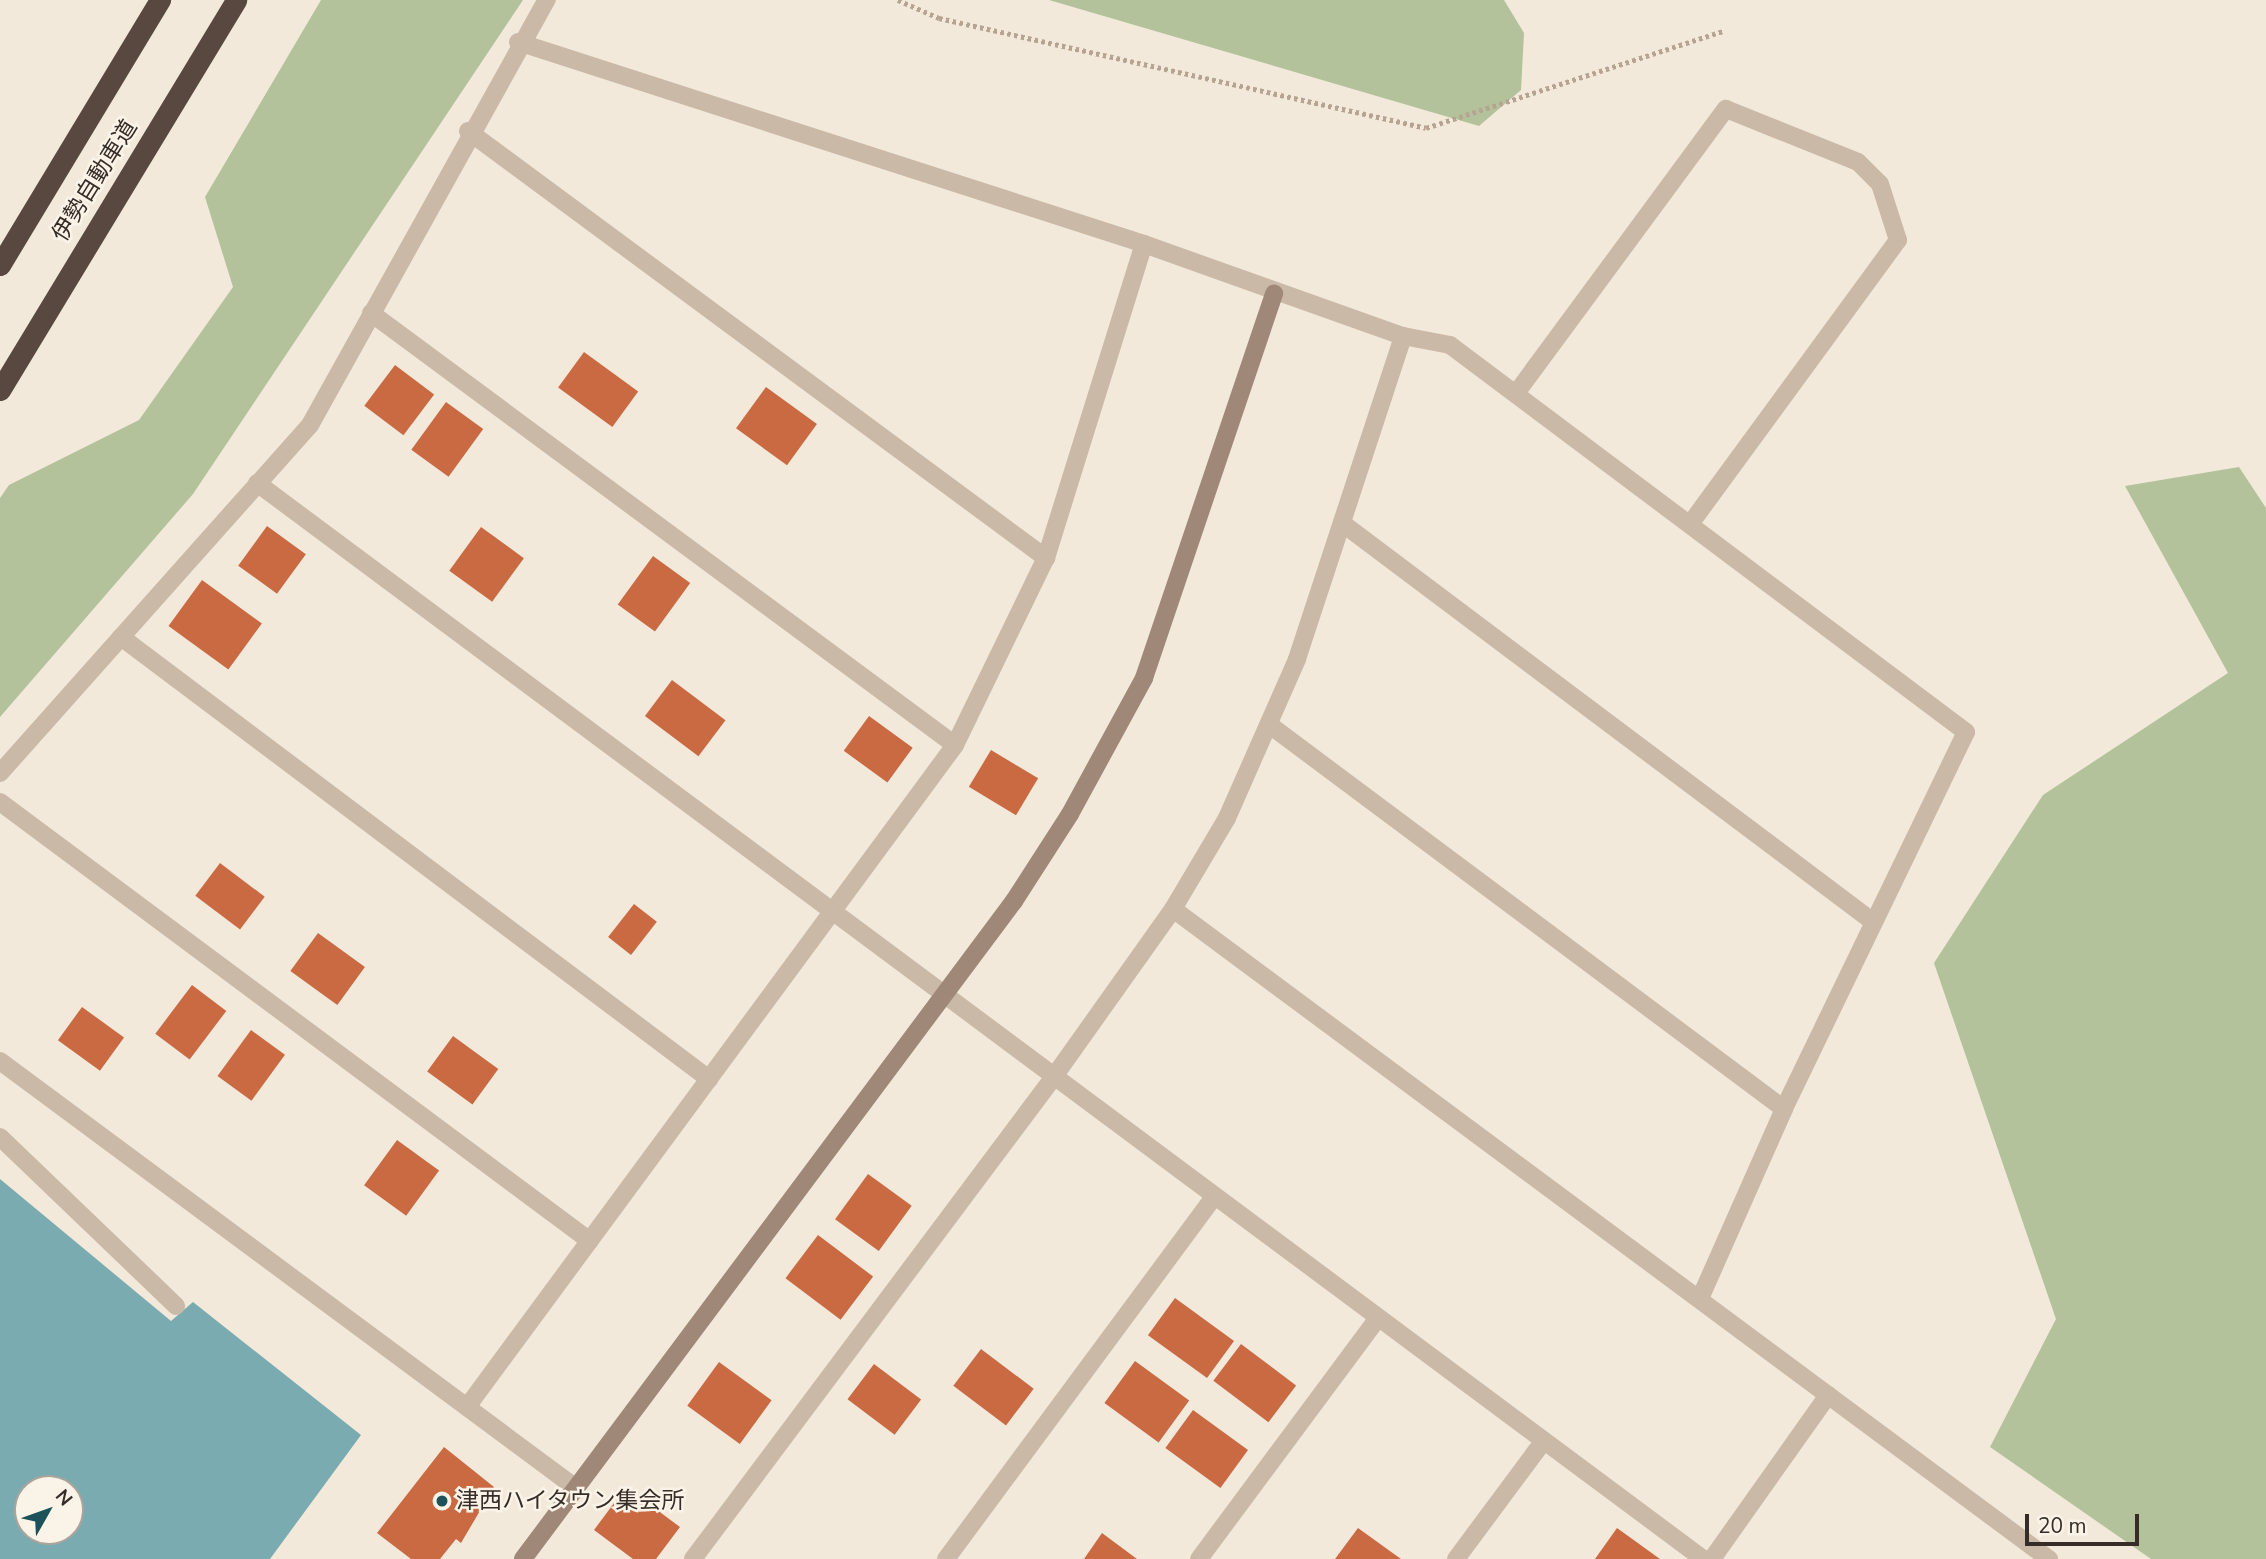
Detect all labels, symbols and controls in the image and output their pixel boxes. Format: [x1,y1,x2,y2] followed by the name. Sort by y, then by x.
[47,115,143,247] street label: 伊勢自動車道
[14,1475,84,1545] north arrow
[49,1484,78,1512] text: N
[456,1487,686,1515] place label: 津西ハイタウン集会所
[434,1493,450,1509] marker: 津西ハイタウン集会所
[2028,1500,2142,1544] scale bar
[2038,1512,2087,1540] text: 20 m

